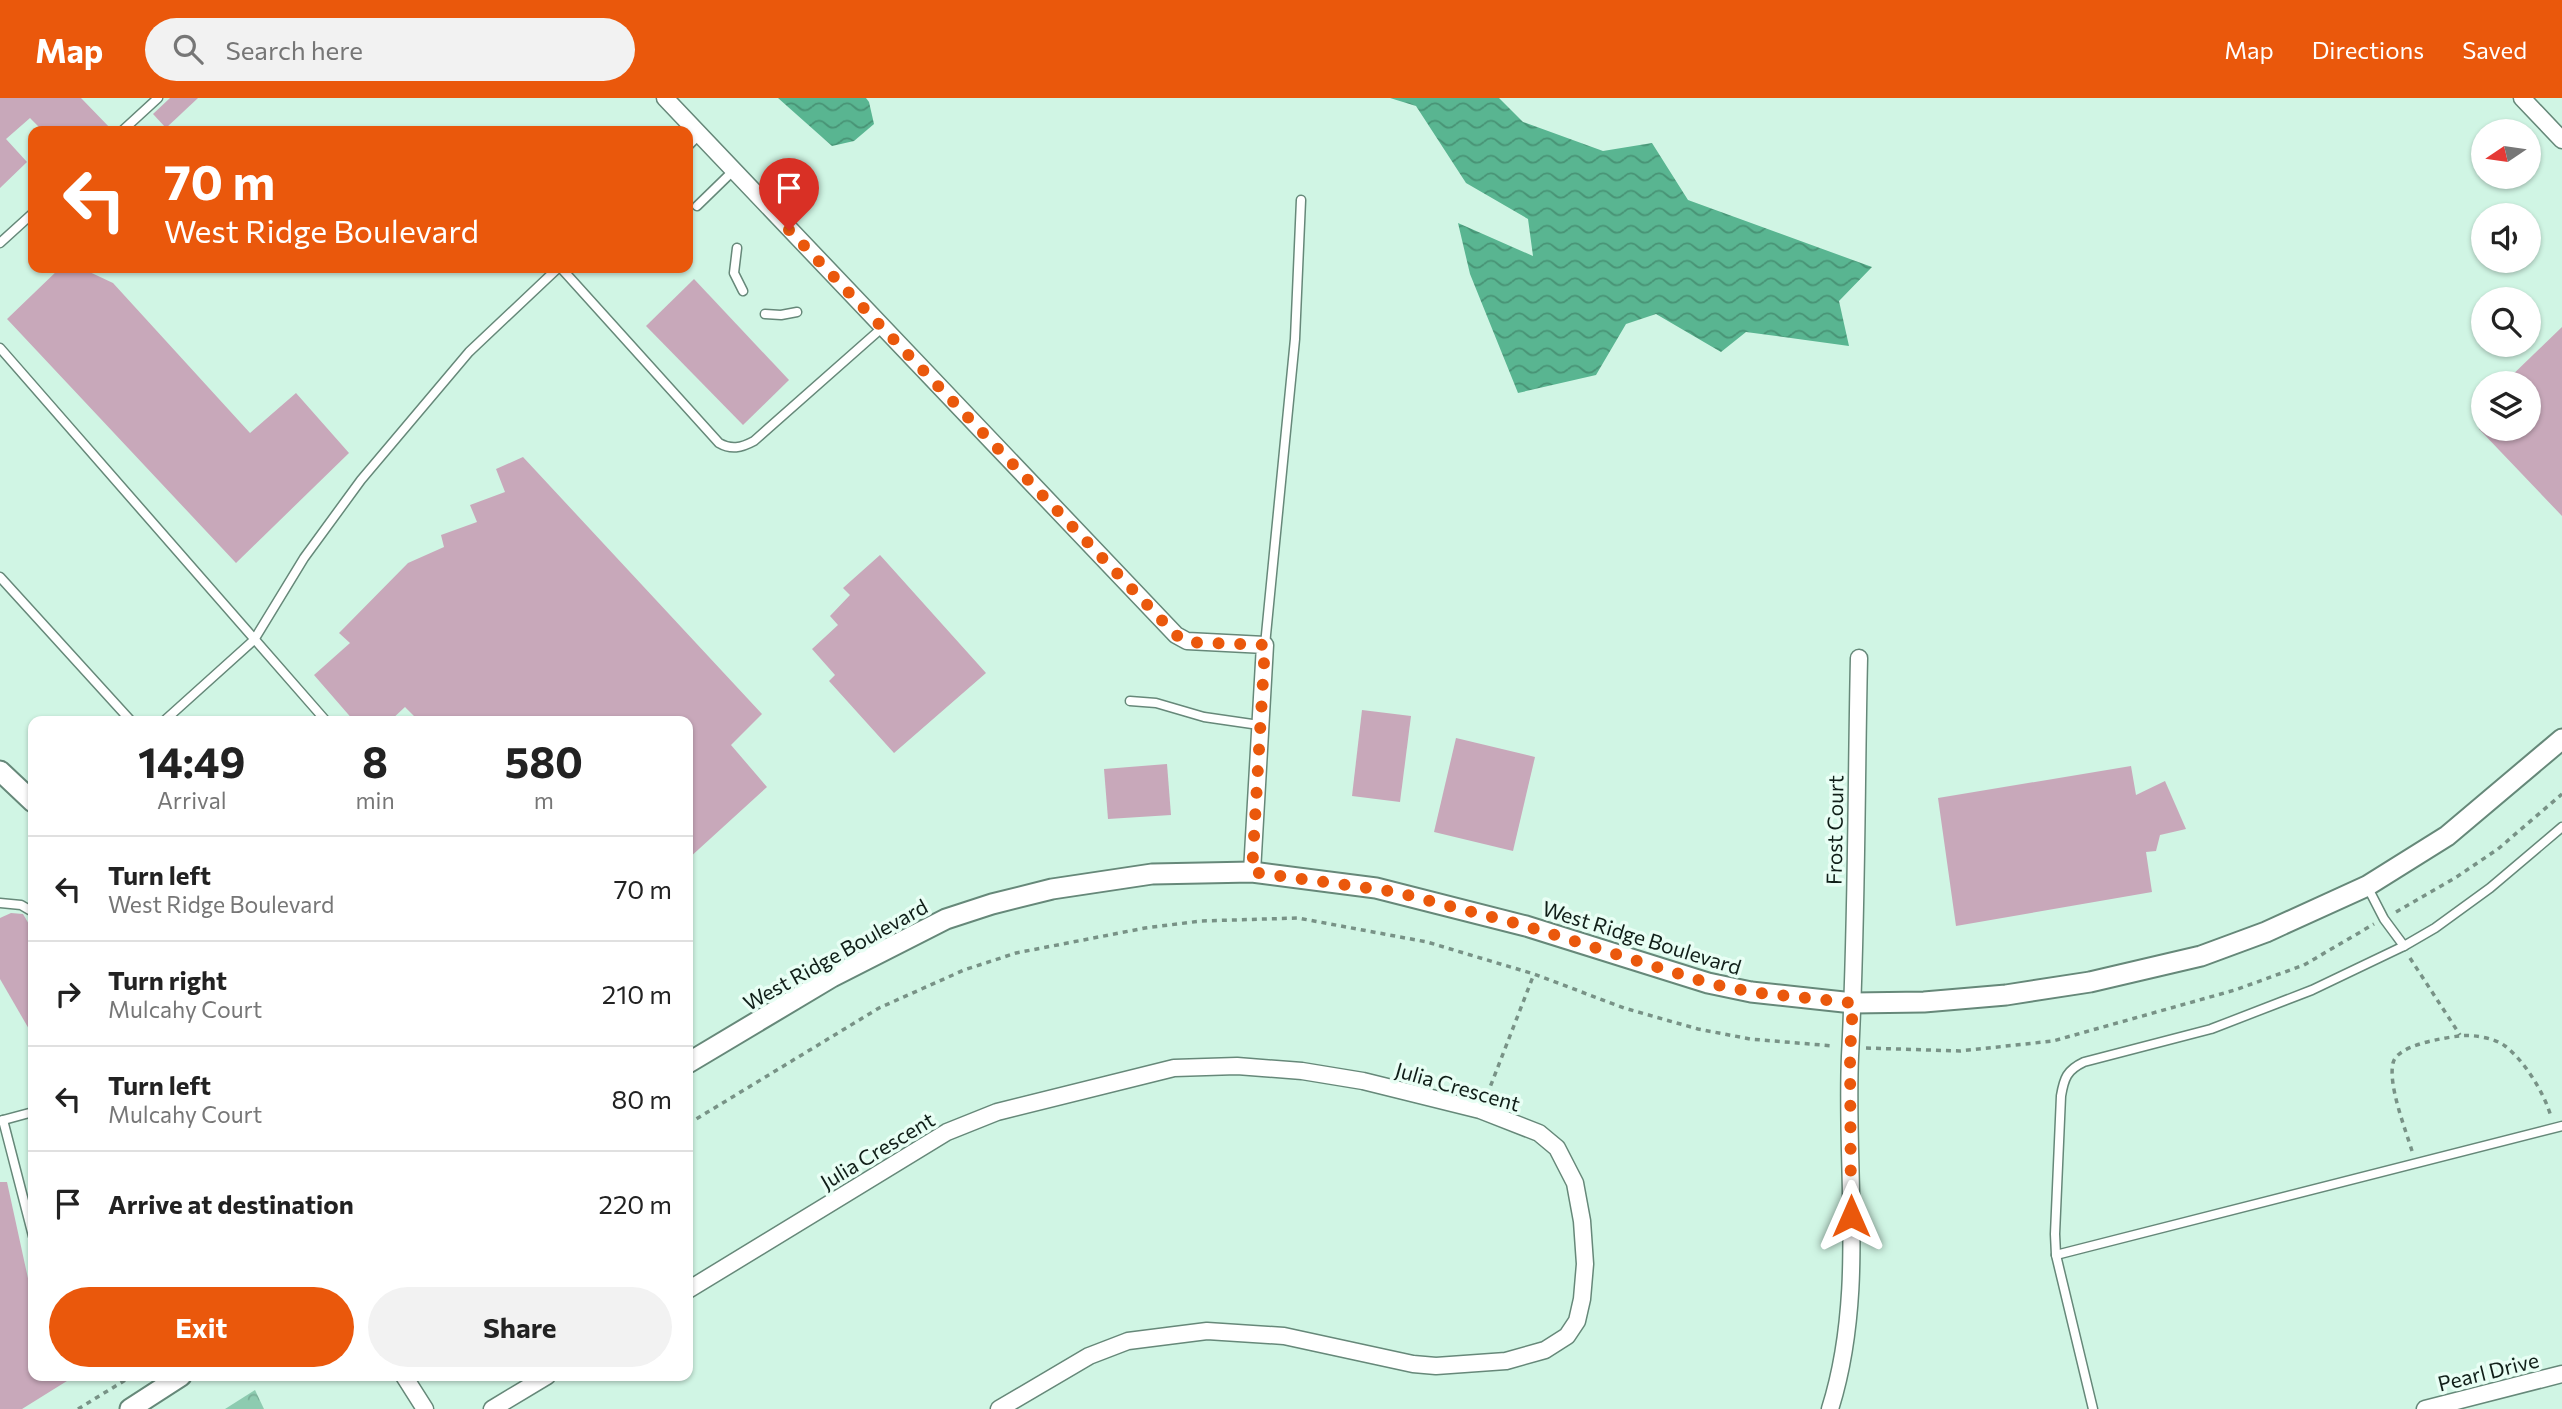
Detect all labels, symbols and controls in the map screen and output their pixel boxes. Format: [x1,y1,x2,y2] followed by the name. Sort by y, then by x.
[145,18,635,81] search box
[35,29,103,70] text: Map
[169,30,207,68] icon: search
[225,34,363,65] text: Search here
[2224,35,2274,64] text: Map
[2312,35,2424,64] text: Directions
[2462,35,2527,64] text: Saved
[2471,119,2541,189] north arrow
[2471,119,2541,441] map controls
[164,150,275,210] text: 70 m
[49,154,140,245] icon: left
[759,158,819,230] pin
[770,169,808,207] icon: arrive
[2471,203,2541,273] button: sound
[164,210,479,250] text: West Ridge Boulevard
[2471,287,2541,357] button: search
[2471,371,2541,441] button: layers
[138,735,246,787] text: 14:49
[362,735,388,787] text: 8
[505,735,583,787] text: 580
[1821,775,1847,885] street label: Frost Court
[157,786,227,814] text: Arrival
[356,786,395,814] text: min
[534,786,554,814] text: m
[108,859,211,890] text: Turn left
[49,870,87,908] icon: left
[614,873,672,904] text: 70 m
[108,890,334,918] text: West Ridge Boulevard
[739,893,931,1015] street label: West Ridge Boulevard
[1540,895,1744,979] street label: West Ridge Boulevard
[108,964,227,995] text: Turn right
[49,975,87,1013] icon: right
[602,978,672,1009] text: 210 m
[108,995,262,1023] text: Mulcahy Court
[1393,1056,1523,1116] street label: Julia Crescent
[108,1069,211,1100] text: Turn left
[49,1080,87,1118] icon: left
[612,1083,672,1114] text: 80 m
[108,1100,262,1128] text: Mulcahy Court
[815,1106,939,1194] street label: Julia Crescent
[1814,1179,1888,1253] position arrow
[49,1185,87,1223] icon: arrive
[108,1188,354,1219] text: Arrive at destination
[599,1188,672,1219] text: 220 m
[49,1287,354,1367] button: Exit
[368,1287,672,1367] button: Share
[2435,1346,2541,1396] street label: Pearl Drive

